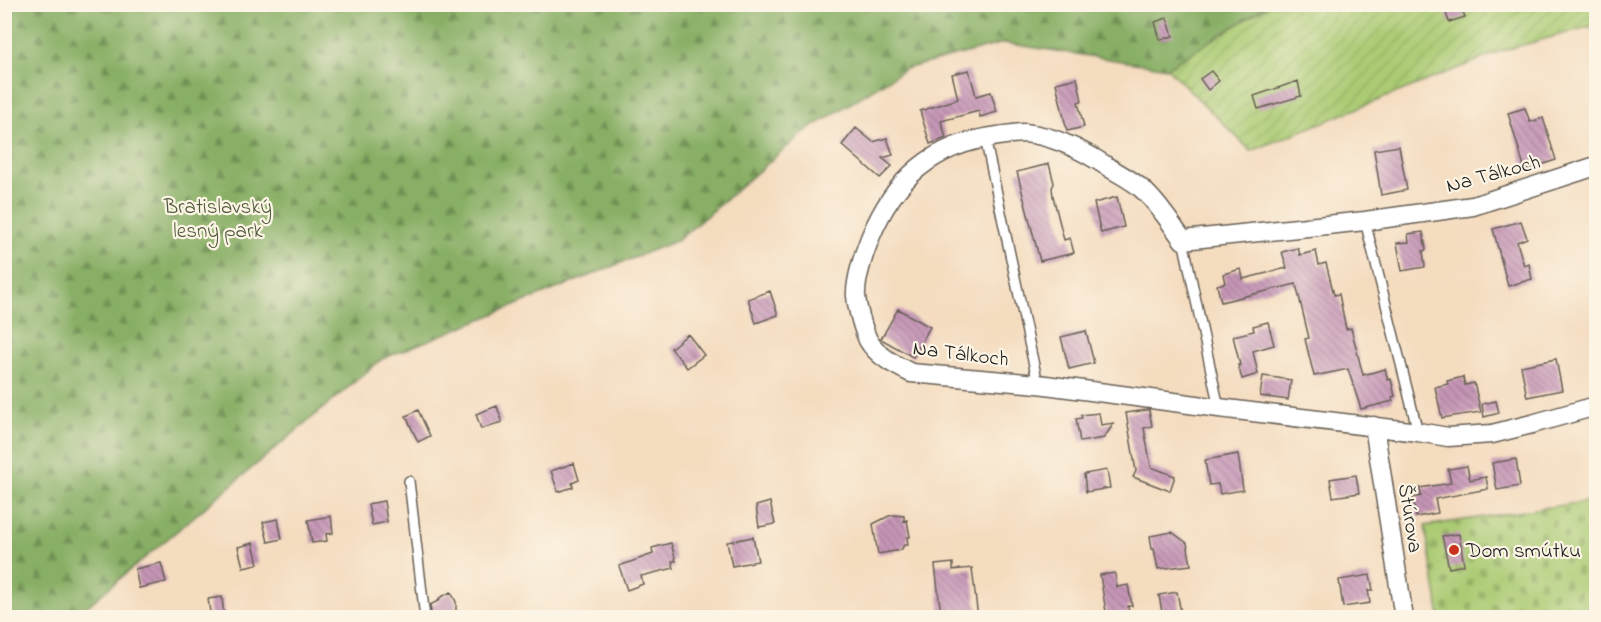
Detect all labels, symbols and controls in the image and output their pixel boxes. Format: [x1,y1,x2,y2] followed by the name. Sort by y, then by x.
[1443,148,1544,202] street label: Na Tálkoch
[163,193,272,249] park label: Bratislavský lesný park
[911,334,1010,376] street label: Na Tálkoch
[1389,482,1429,555] street label: Štúrova
[1465,537,1581,567] place label: Dom smútku
[1447,543,1461,557] marker: Dom smútku

